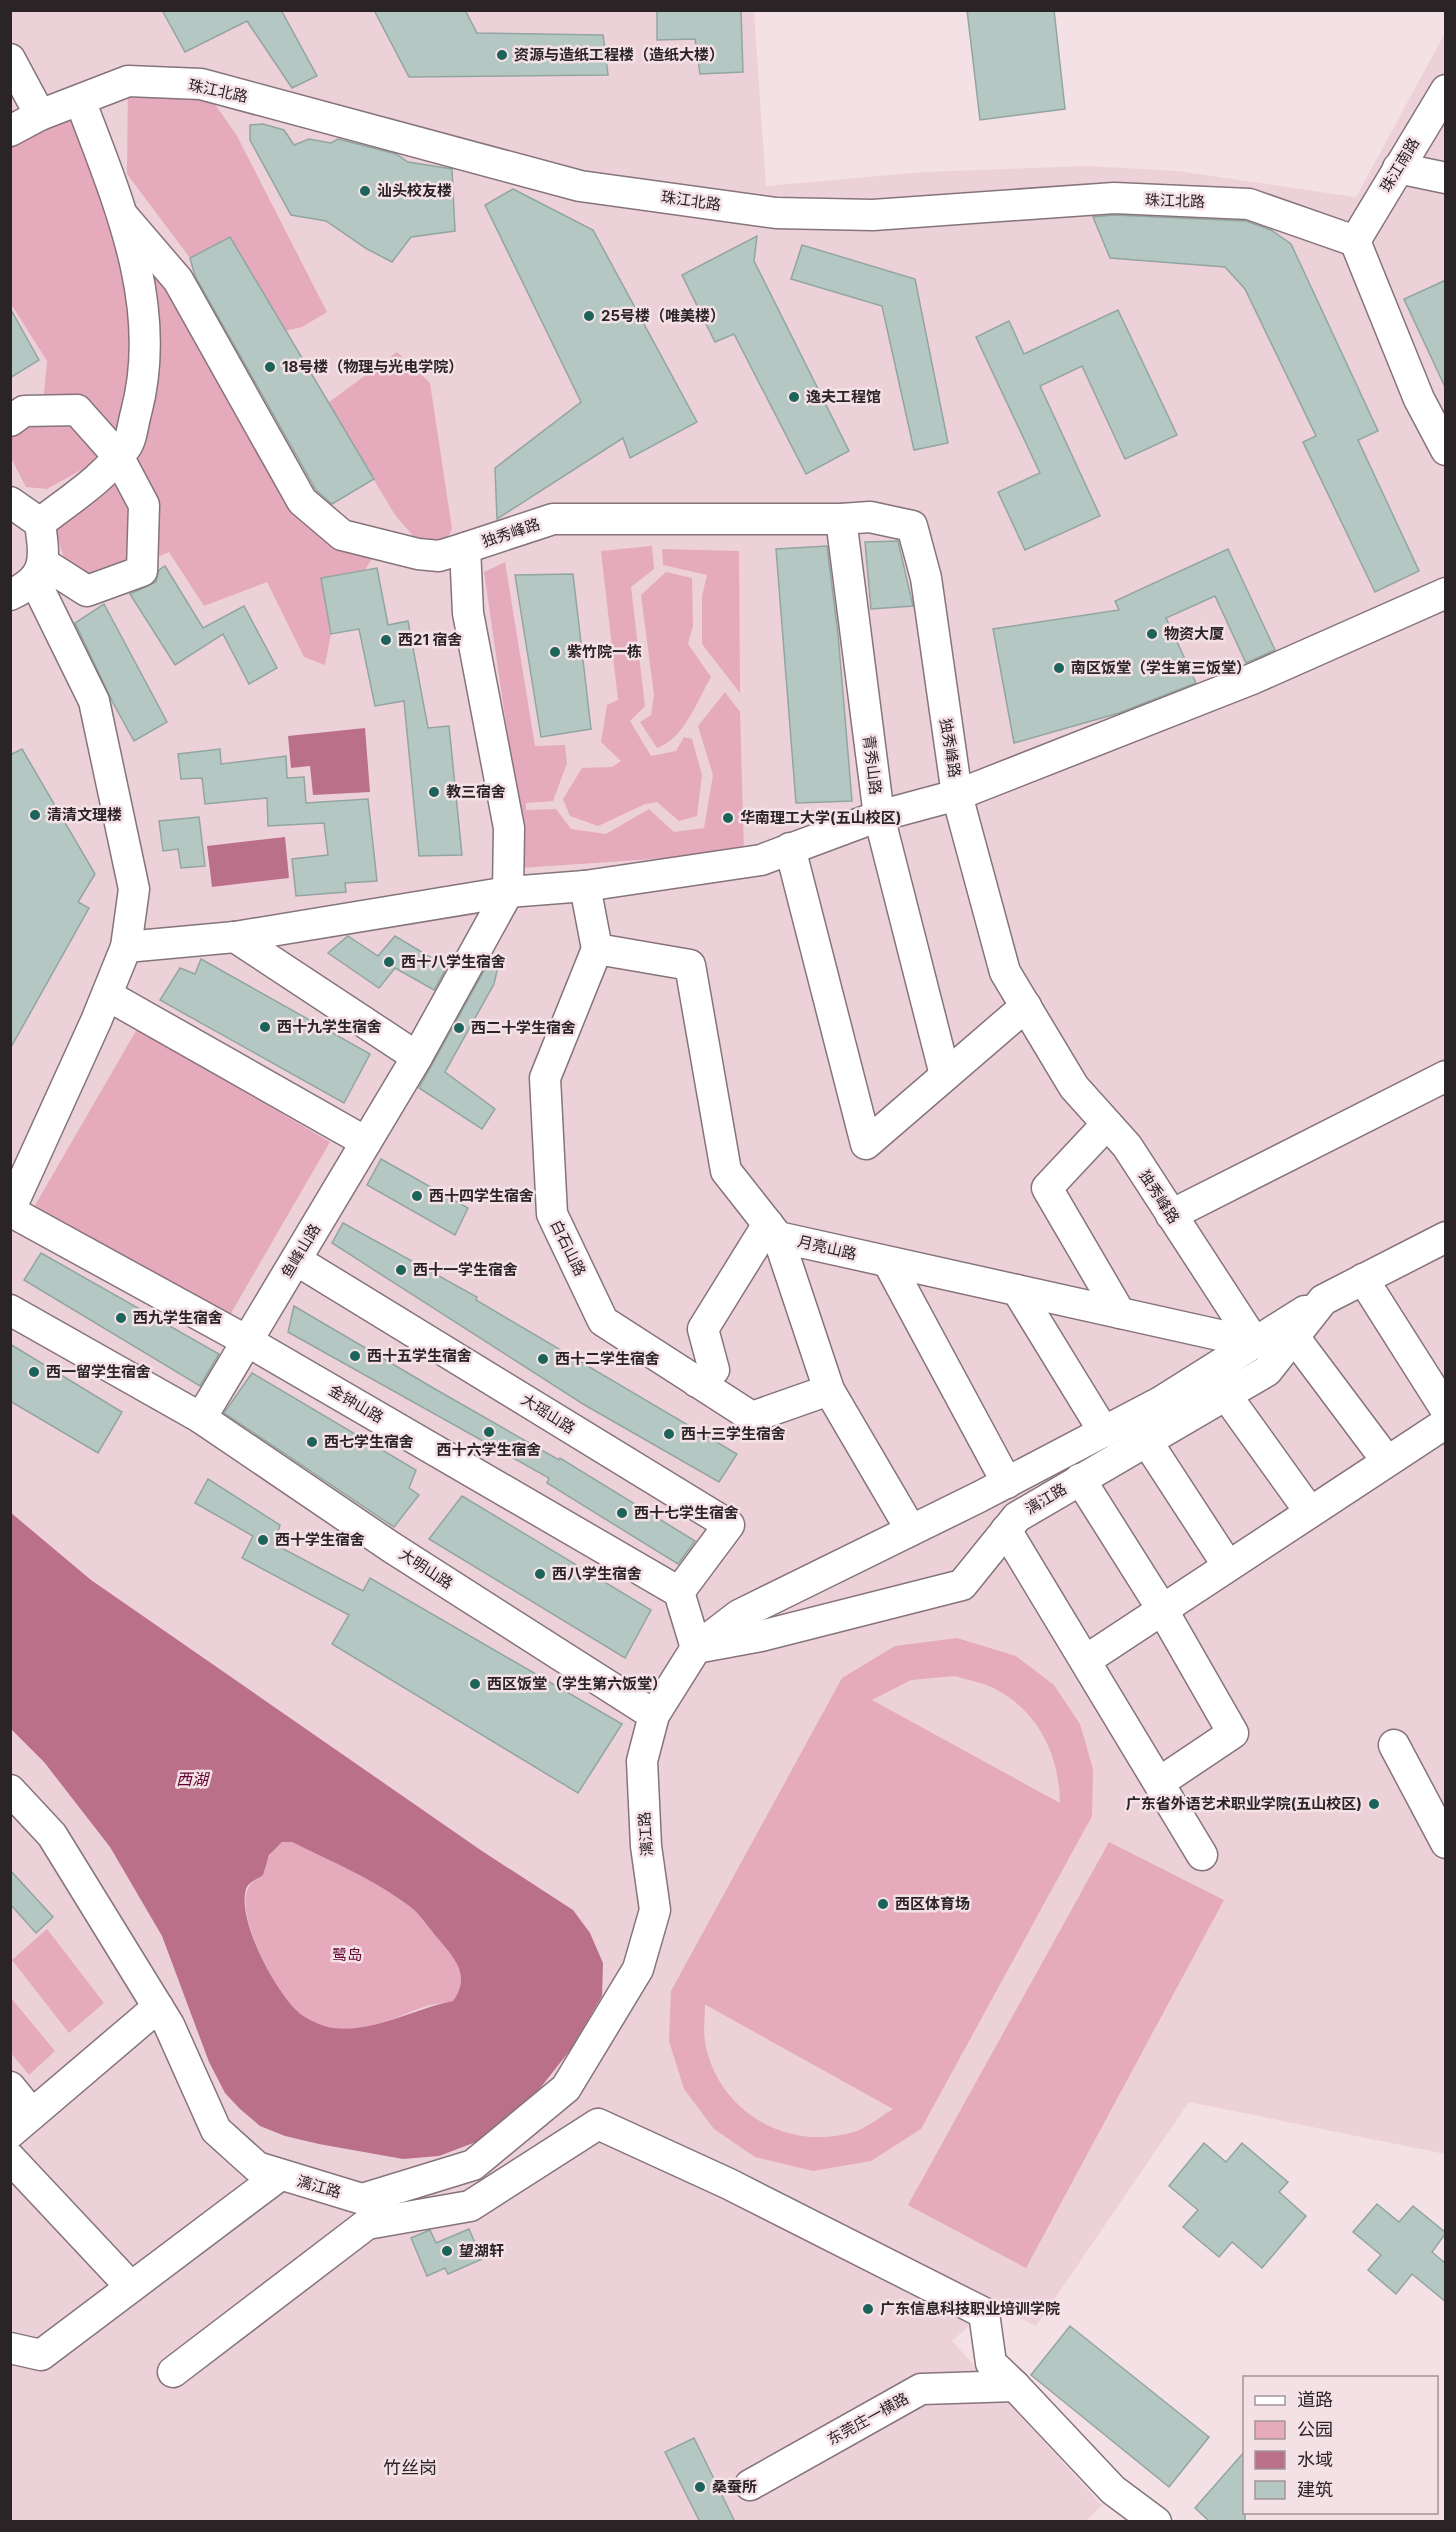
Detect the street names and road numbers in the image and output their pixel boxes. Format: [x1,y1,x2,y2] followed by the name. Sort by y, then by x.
[187,75,249,106] street label: 珠江北路
[1376,134,1423,195] street label: 珠江南路
[660,187,722,214] street label: 珠江北路
[1145,190,1205,211] street label: 珠江北路
[479,514,542,551] street label: 独秀峰路
[936,717,965,779] street label: 独秀峰路
[859,734,886,796] street label: 青秀山路
[1135,1166,1184,1227] street label: 独秀峰路
[547,1217,590,1279] street label: 白石山路
[277,1220,324,1281] street label: 鱼峰山路
[796,1232,858,1264] street label: 月亮山路
[326,1380,387,1427] street label: 金钟山路
[518,1390,579,1438] street label: 大瑶山路
[1022,1479,1070,1518] street label: 漓江路
[396,1544,457,1593] street label: 大明山路
[634,1811,657,1857] street label: 漓江路
[295,2171,343,2202] street label: 漓江路
[824,2388,912,2449] street label: 东莞庄一横路

